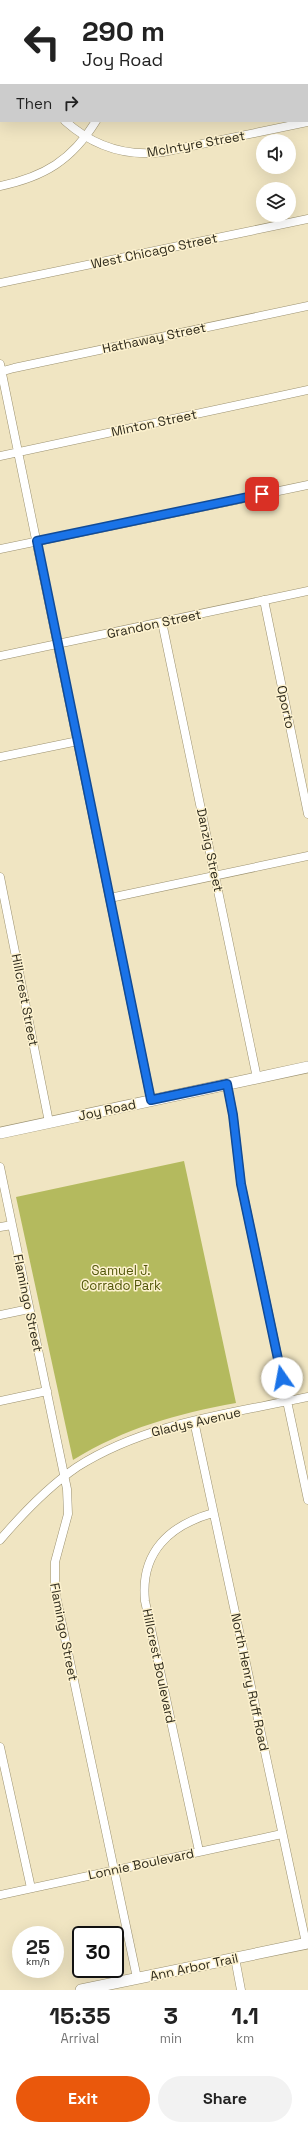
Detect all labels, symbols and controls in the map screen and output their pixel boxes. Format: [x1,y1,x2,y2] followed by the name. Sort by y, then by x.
[82,13,165,49] text: 290 m
[16,16,68,68] icon: left
[82,48,163,71] text: Joy Road
[60,92,82,114] icon: right
[16,94,52,113] text: Then
[146,127,246,161] street label: McIntyre Street
[256,134,296,222] map controls
[256,134,296,174] button: sound
[256,182,296,222] button: layers
[89,229,219,273] street label: West Chicago Street
[101,319,207,357] street label: Hathaway Street
[110,406,198,440] street label: Minton Street
[245,477,279,511] pin
[251,483,273,505] icon: arrive
[105,606,203,642] street label: Grandon Street
[273,684,299,730] street label: Oporto
[193,806,227,894] street label: Danzig Street
[8,952,42,1048] street label: Hillcrest Street
[77,1096,137,1124] street label: Joy Road
[9,1253,47,1353] street label: Flamingo Street
[81,1262,161,1294] park label: Samuel J. Corrado Park
[261,1357,303,1399] position arrow
[150,1403,242,1441] street label: Gladys Avenue
[46,1582,82,1682] street label: Flamingo Street
[139,1607,179,1725] street label: Hillcrest Boulevard
[227,1611,273,1753] street label: North Henry Ruff Road
[87,1844,195,1884] street label: Lonnie Boulevard
[72,1926,124,1978] speed limit sign: 30
[26,1934,50,1960] text: 25
[148,1949,240,1985] street label: Ann Arbor Trail
[26,1955,50,1968] text: km/h
[49,2000,111,2031] text: 15:35
[164,2000,178,2031] text: 3
[231,2000,259,2031] text: 1.1
[61,2030,99,2047] text: Arrival
[160,2030,182,2047] text: min
[236,2030,254,2047] text: km
[16,2076,150,2122] button: Exit
[158,2076,292,2122] button: Share

